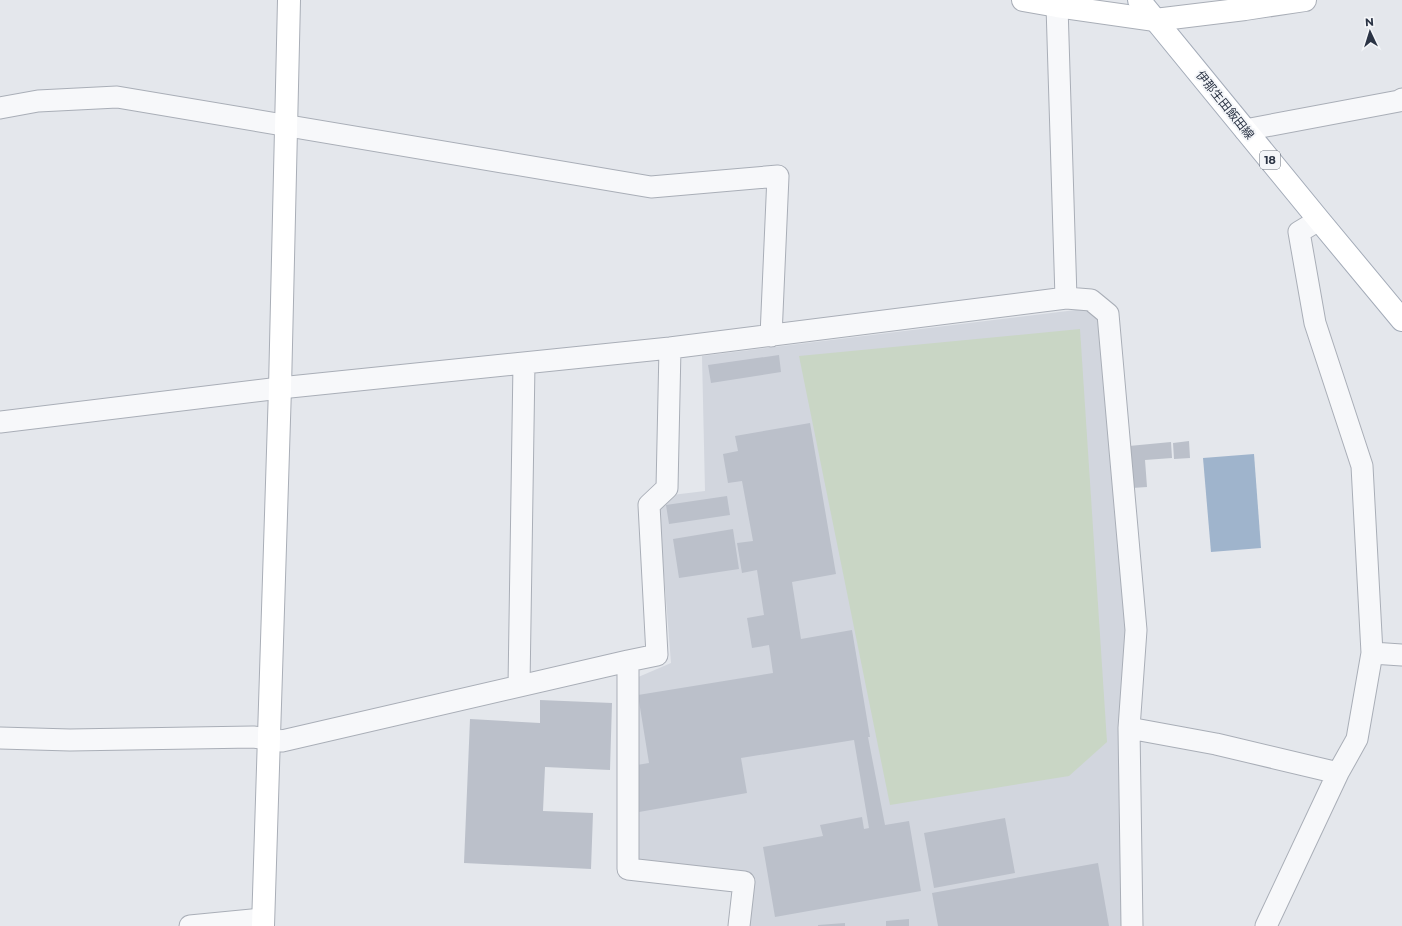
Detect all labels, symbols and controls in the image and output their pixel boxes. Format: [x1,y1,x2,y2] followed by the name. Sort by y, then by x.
[1350,12,1390,52] north arrow
[1364,15,1374,29] text: N
[1193,67,1258,142] street label: 伊那生田飯田線
[1260,151,1280,169] road number: 18

